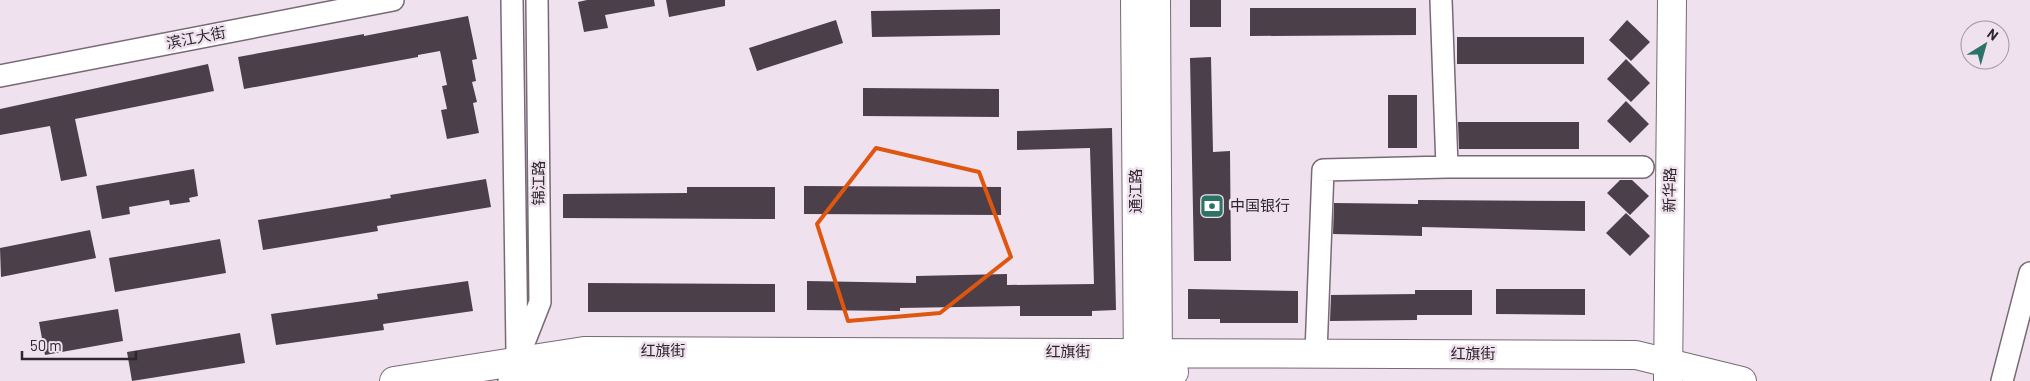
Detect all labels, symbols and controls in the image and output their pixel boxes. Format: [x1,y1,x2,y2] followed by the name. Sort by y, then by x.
[1960,20,2010,70] north arrow
[165,22,227,52] street label: 滨江大街
[1984,25,2002,44] text: N
[529,160,547,206] street label: 锦江路
[1660,167,1678,213] street label: 新华路
[1126,168,1144,214] street label: 通江路
[1199,193,1225,219] bank icon: 中国银行
[1230,196,1290,214] place label: 中国银行
[22,328,136,360] scale bar
[30,336,62,354] text: 50 m
[640,341,686,359] street label: 红旗街
[1045,342,1091,360] street label: 红旗街
[1450,344,1496,362] street label: 红旗街

